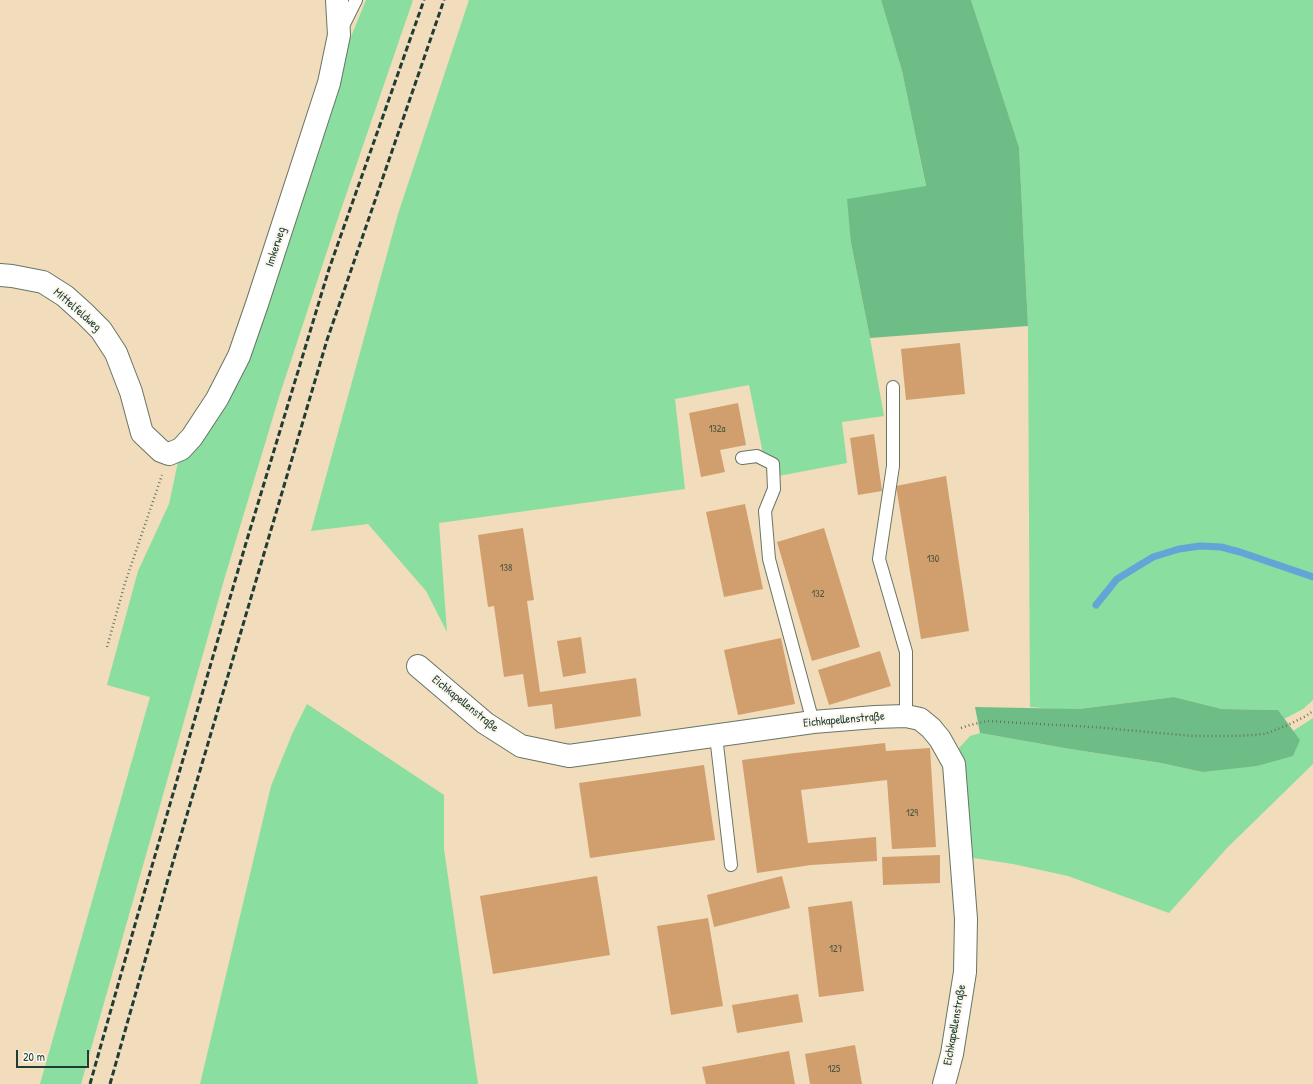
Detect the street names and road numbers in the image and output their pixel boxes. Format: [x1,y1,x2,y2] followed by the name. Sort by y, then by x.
[263,225,289,269] street label: Imkerweg
[50,285,104,335] street label: Mittelfeldweg
[429,673,501,735] street label: Eichkapellenstraße
[803,709,885,731] street label: Eichkapellenstraße
[941,983,969,1067] street label: Eichkapellenstraße

